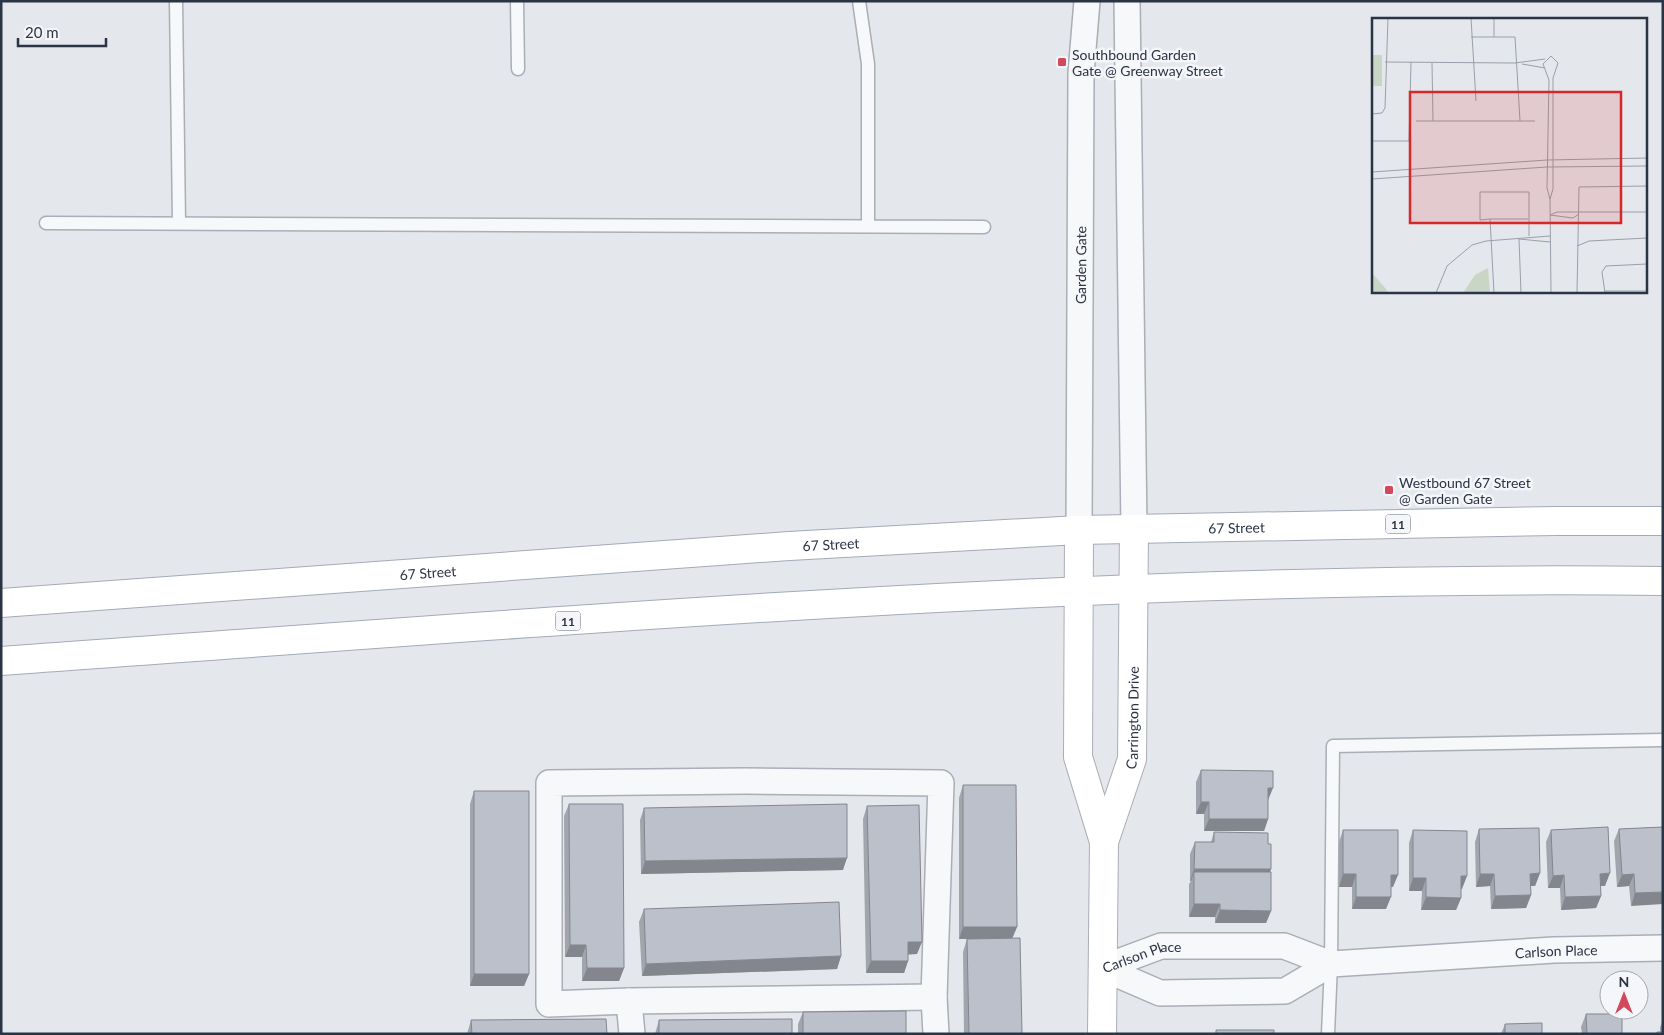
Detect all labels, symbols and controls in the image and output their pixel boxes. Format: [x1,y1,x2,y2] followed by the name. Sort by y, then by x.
[18,15,105,47] scale bar
[1372,18,1646,292] inset map
[25,23,59,41] text: 20 m
[1072,46,1223,79] place label: Southbound Garden Gate @ Greenway Street
[1056,56,1068,68] marker: Southbound Garden Gate @ Greenway Street
[1071,226,1089,304] street label: Garden Gate
[1399,474,1531,507] place label: Westbound 67 Street @ Garden Gate
[1383,484,1395,496] marker: Westbound 67 Street @ Garden Gate
[1386,514,1410,534] road number: 11
[1208,518,1265,536] street label: 67 Street
[802,534,860,554] street label: 67 Street
[399,562,457,583] street label: 67 Street
[556,612,580,630] road number: 11
[1121,666,1141,771] street label: Carrington Drive
[1100,938,1181,976] street label: Carlson Place
[1514,941,1598,961] street label: Carlson Place
[1599,970,1649,1020] north arrow
[1619,973,1629,990] text: N

